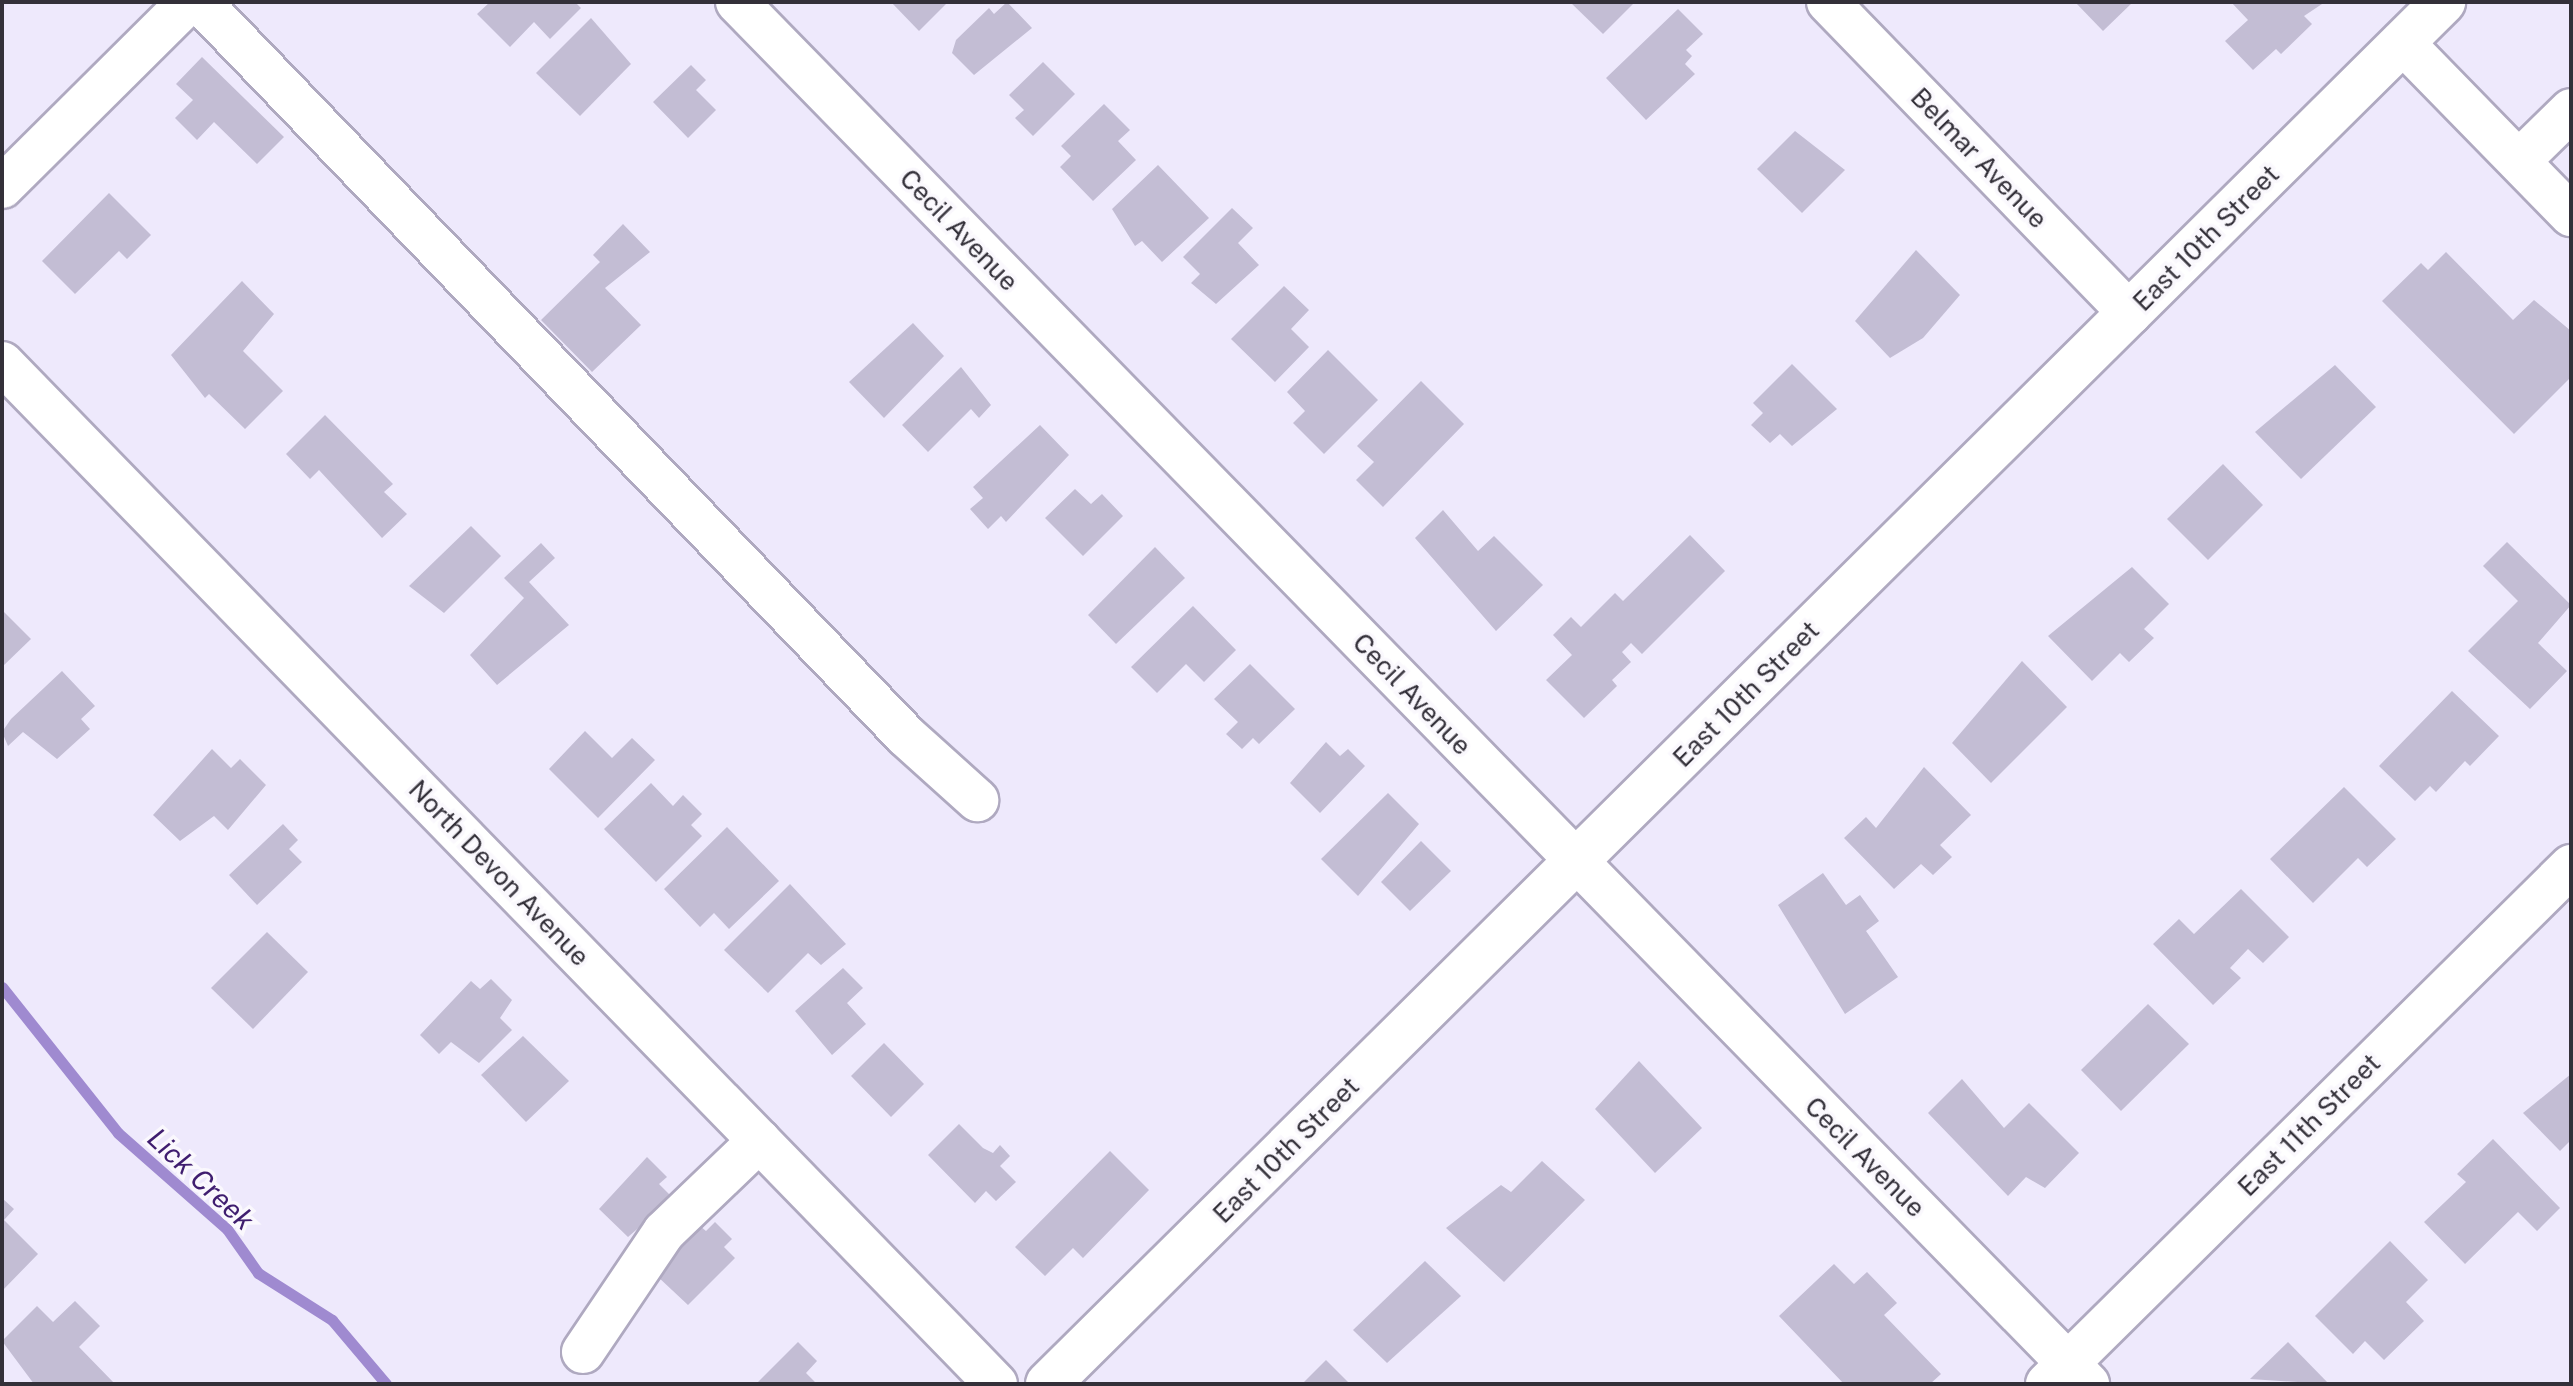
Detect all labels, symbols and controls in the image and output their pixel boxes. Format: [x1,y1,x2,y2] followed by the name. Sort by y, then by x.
[1904,81,2054,235] street label: Belmar Avenue
[2127,159,2285,317] street label: East 10th Street
[893,163,1025,297] street label: Cecil Avenue
[1667,615,1825,773] street label: East 10th Street
[1346,627,1478,761] street label: Cecil Avenue
[402,774,596,972] street label: North Devon Avenue
[2231,1047,2387,1203] street label: East 11th Street
[1207,1071,1365,1229] street label: East 10th Street
[1799,1091,1931,1223] street label: Cecil Avenue
[141,1121,261,1237] water label: Lick Creek

